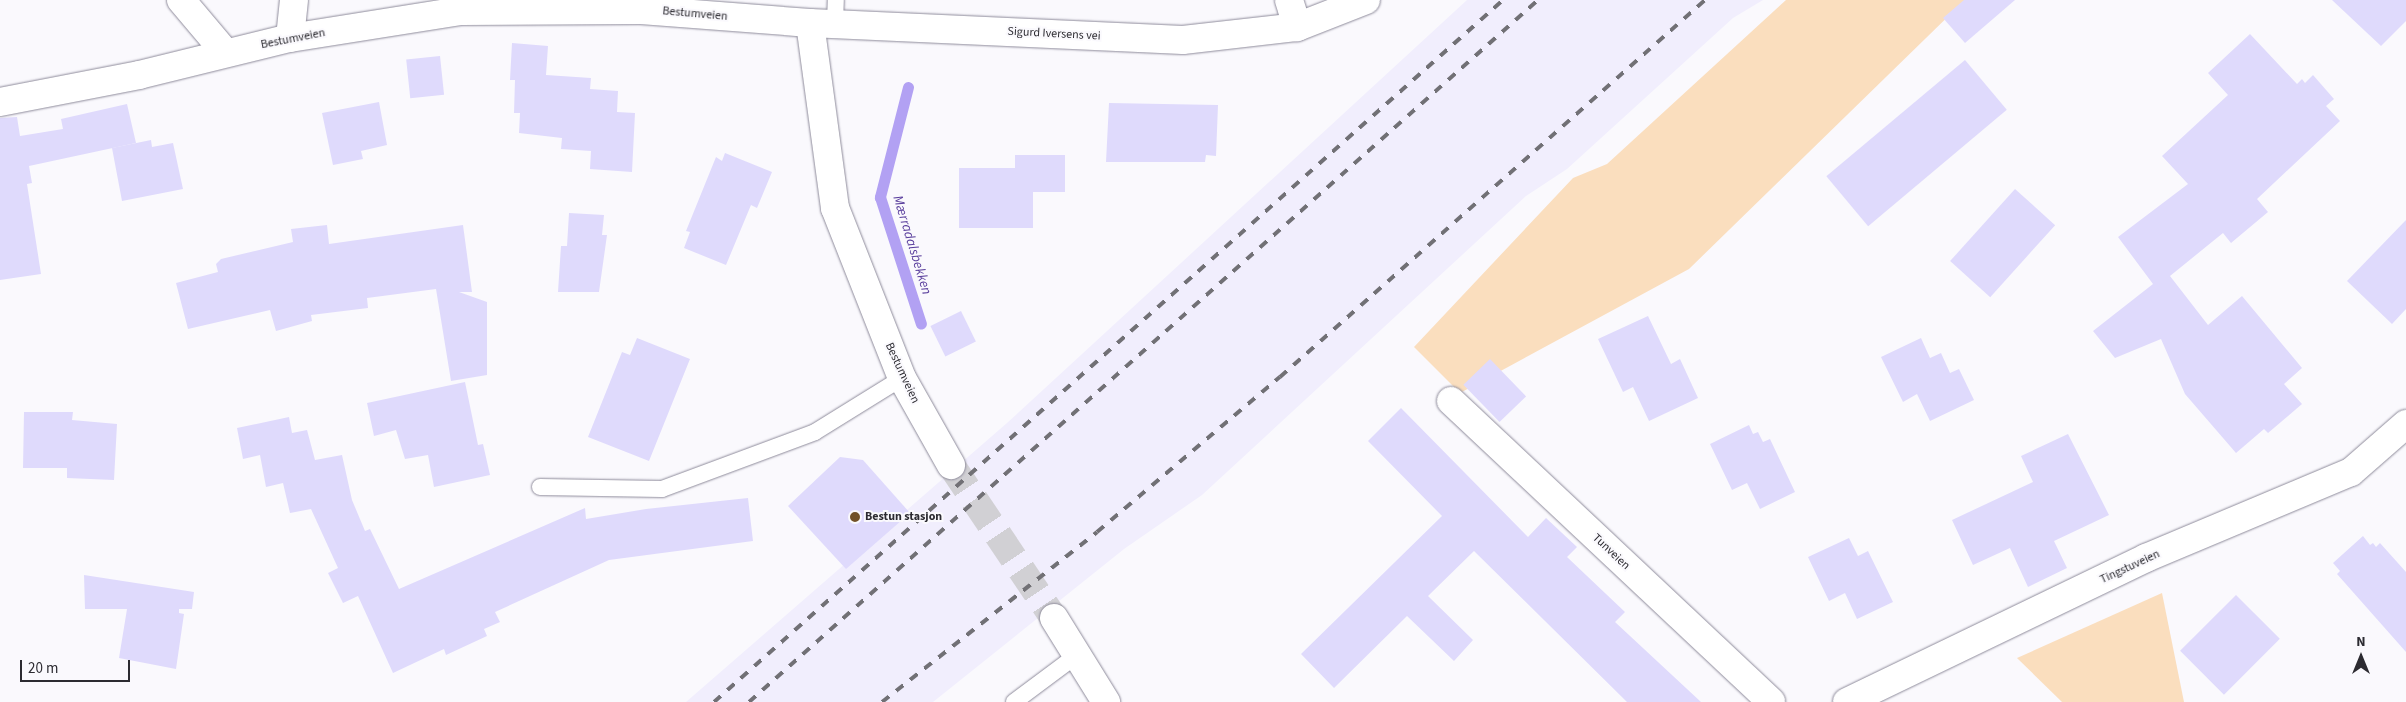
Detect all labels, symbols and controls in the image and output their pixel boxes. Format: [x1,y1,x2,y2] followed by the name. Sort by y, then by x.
[662,4,728,24] street label: Bestumveien
[1007,24,1101,44] street label: Sigurd Iversens vei
[260,26,326,52] street label: Bestumveien
[889,193,935,297] water label: Mærradalsbekken
[882,340,922,406] street label: Bestumveien
[865,510,942,524] place label: Bestun stasjon
[849,511,861,523] marker: Bestun stasjon
[1589,531,1633,573] street label: Tunveien
[2098,547,2162,587] street label: Tingstuveien
[2336,632,2386,682] north arrow
[2356,632,2366,652] text: N
[22,650,132,682] scale bar
[28,658,58,679] text: 20 m

